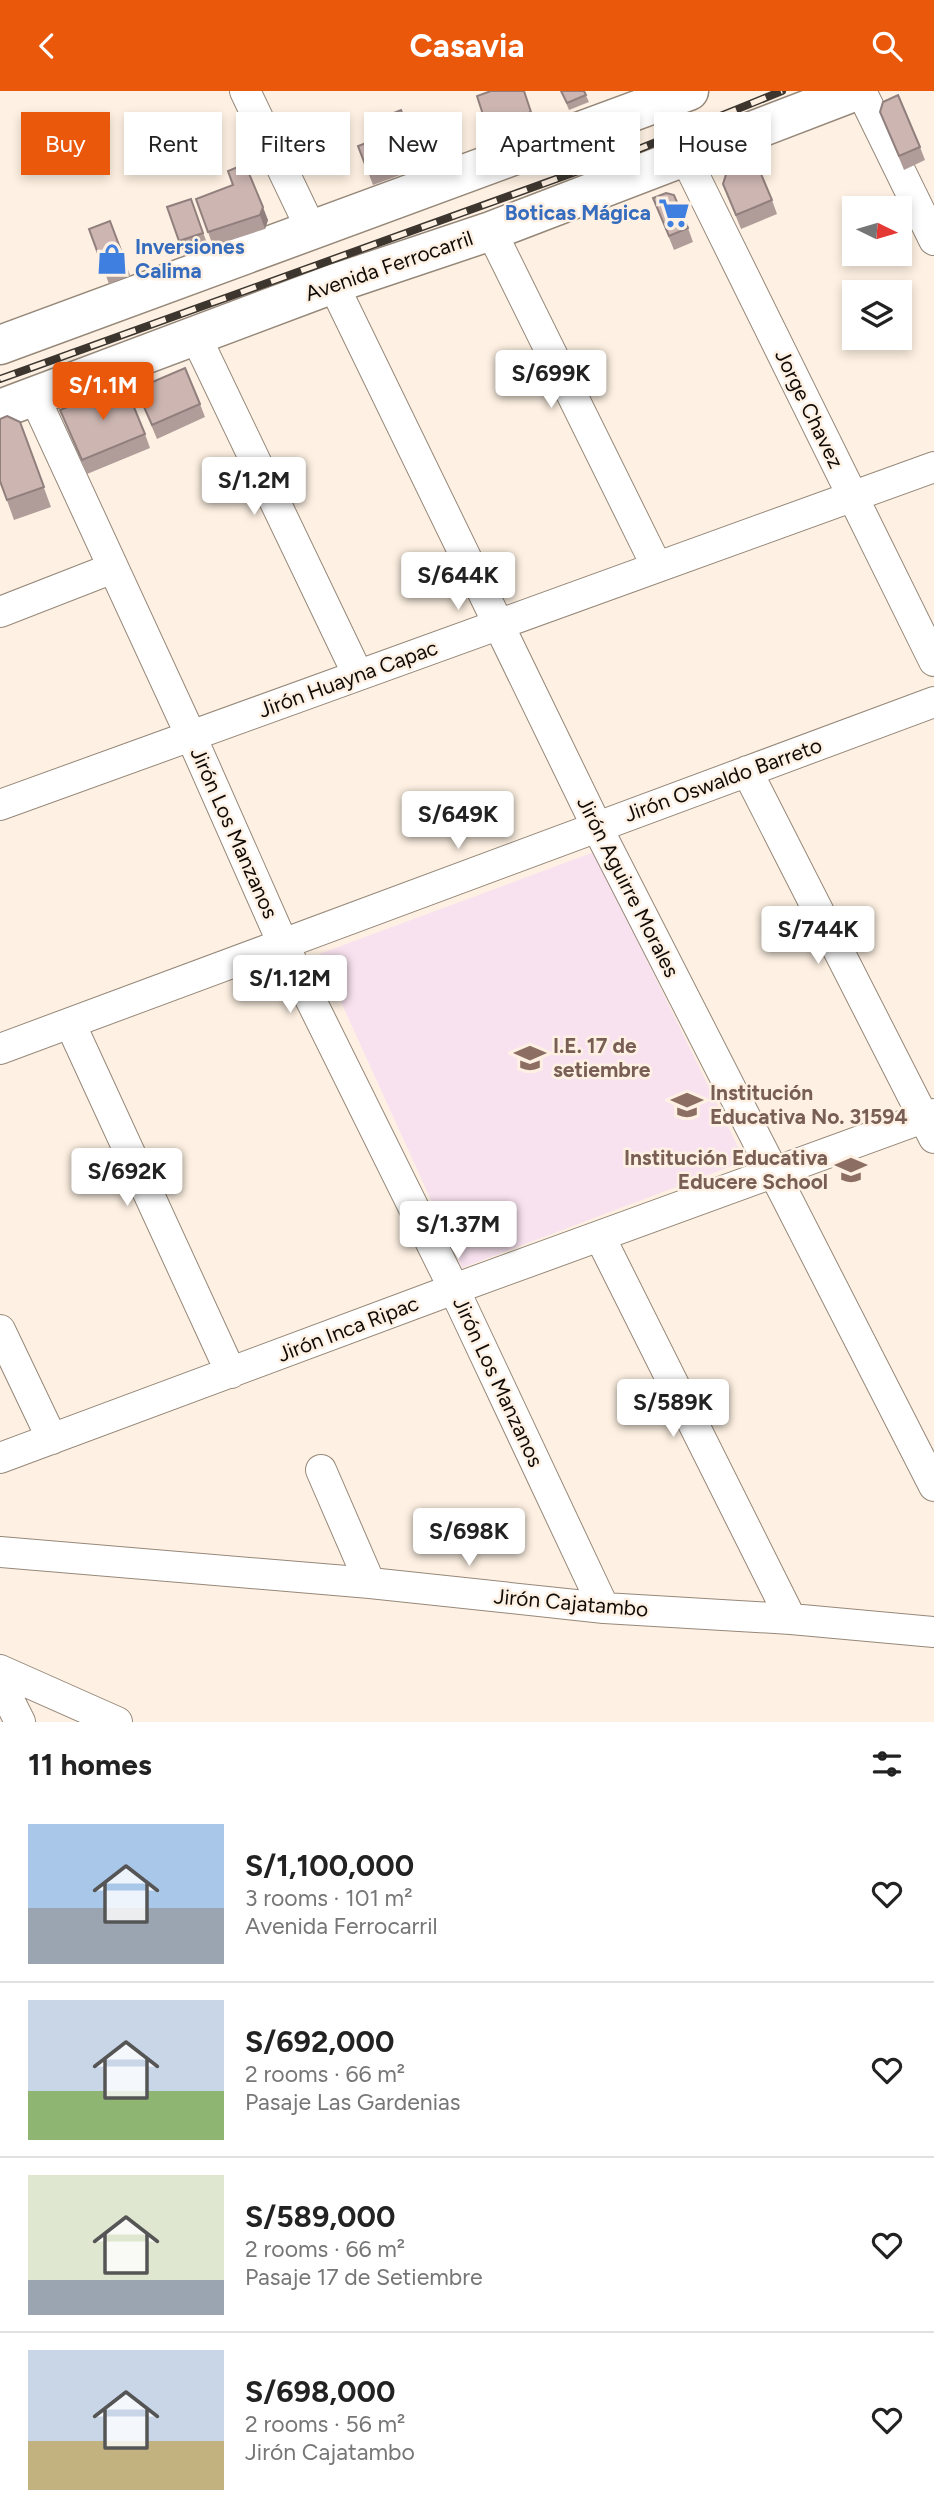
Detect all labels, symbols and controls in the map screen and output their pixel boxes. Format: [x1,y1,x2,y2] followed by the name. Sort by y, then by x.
[28,27,66,65] icon: back
[409,27,525,65] text: Casavia
[868,27,906,65] icon: search
[21,112,110,175] chip: Buy
[124,112,222,175] chip: Rent
[236,112,350,175] chip: Filters
[364,112,462,175] chip: New
[476,112,640,175] chip: Apartment
[654,112,771,175] chip: House
[657,196,691,230] supermarket icon: Boticas Mágica
[842,196,912,266] north arrow
[842,196,912,350] map controls
[505,200,651,225] place label: Boticas Mágica
[302,225,476,306] street label: Avenida Ferrocarril
[135,234,245,283] place label: Inversiones Calima
[95,242,129,276] shop icon: Inversiones Calima
[842,280,912,350] button: layers
[770,345,849,472] street label: Jorge Chavez
[494,351,608,410] pin: S/699K
[511,359,591,387] text: S/699K
[46,363,160,422] pin: S/1.1M
[69,371,137,399] text: S/1.1M
[197,457,311,517] pin: S/1.2M
[218,466,290,494] text: S/1.2M
[401,553,515,612] pin: S/644K
[417,561,499,589] text: S/644K
[255,634,441,723] street label: Jirón Huayna Capac
[621,732,825,827] street label: Jirón Oswaldo Barreto
[185,743,283,922] street label: Jirón Los Manzanos
[401,791,515,851] pin: S/649K
[572,792,685,981] street label: Jirón Aguirre Morales
[418,800,498,828] text: S/649K
[761,907,875,966] pin: S/744K
[777,915,859,943] text: S/744K
[225,955,355,1015] pin: S/1.12M
[249,964,331,992] text: S/1.12M
[553,1033,651,1082] place label: I.E. 17 de setiembre
[513,1041,547,1075] school or university icon: I.E. 17 de setiembre
[710,1080,908,1129] place label: Institución Educativa No. 31594
[670,1088,704,1122] school or university icon: Institución Educativa No. 31594
[624,1145,828,1194] place label: Institución Educativa Educere School
[70,1149,184,1208] pin: S/692K
[834,1153,868,1187] school or university icon: Institución Educativa Educere School
[87,1157,167,1185] text: S/692K
[393,1201,523,1261] pin: S/1.37M
[416,1210,500,1238] text: S/1.37M
[274,1290,422,1367] street label: Jirón Inca Ripac
[448,1293,549,1471] street label: Jirón Los Manzanos
[616,1379,730,1439] pin: S/589K
[633,1388,713,1416] text: S/589K
[412,1509,526,1568] pin: S/698K
[429,1517,509,1545] text: S/698K
[493,1583,649,1622] street label: Jirón Cajatambo
[868,1745,906,1783] icon: filters
[28,1746,152,1783] text: 11 homes
[245,1847,414,1884] text: S/1,100,000
[84,1852,168,1936] icon: home
[868,1875,906,1913] icon: heart
[245,1884,412,1912] text: 3 rooms · 101 m²
[245,1912,438,1940] text: Avenida Ferrocarril
[245,2023,394,2060] text: S/692,000
[84,2028,168,2112] icon: home
[868,2051,906,2089] icon: heart
[245,2060,405,2088] text: 2 rooms · 66 m²
[245,2088,460,2116] text: Pasaje Las Gardenias
[245,2198,395,2235] text: S/589,000
[84,2203,168,2287] icon: home
[868,2226,906,2264] icon: heart
[245,2235,405,2263] text: 2 rooms · 66 m²
[245,2263,483,2291] text: Pasaje 17 de Setiembre
[245,2373,395,2410] text: S/698,000
[84,2378,168,2462] icon: home
[868,2401,906,2439] icon: heart
[245,2410,405,2438] text: 2 rooms · 56 m²
[245,2438,415,2466] text: Jirón Cajatambo

